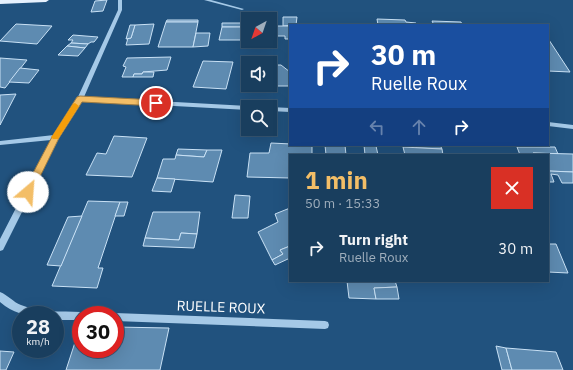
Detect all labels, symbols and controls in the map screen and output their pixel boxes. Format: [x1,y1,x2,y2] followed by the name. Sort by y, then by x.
[241,12,277,48] north arrow
[241,12,277,136] map controls
[371,36,436,73] text: 30 m
[305,40,357,92] icon: right
[241,56,277,92] button: sound
[371,72,467,95] text: Ruelle Roux
[139,86,173,120] pin
[145,92,167,114] icon: arrive
[241,100,277,136] button: search
[366,116,388,138] icon: left
[408,116,430,138] icon: ahead
[450,116,472,138] icon: right
[305,164,368,196] text: 1 min
[491,167,533,209] button: close
[7,171,49,213] position arrow
[305,195,380,212] text: 50 m · 15:33
[339,230,408,249] text: Turn right
[305,237,327,259] icon: right
[498,239,533,258] text: 30 m
[339,249,408,266] text: Ruelle Roux
[176,296,266,318] street label: RUELLE ROUX
[72,306,124,358] speed limit sign: 30
[26,313,50,340] text: 28
[26,335,50,348] text: km/h

